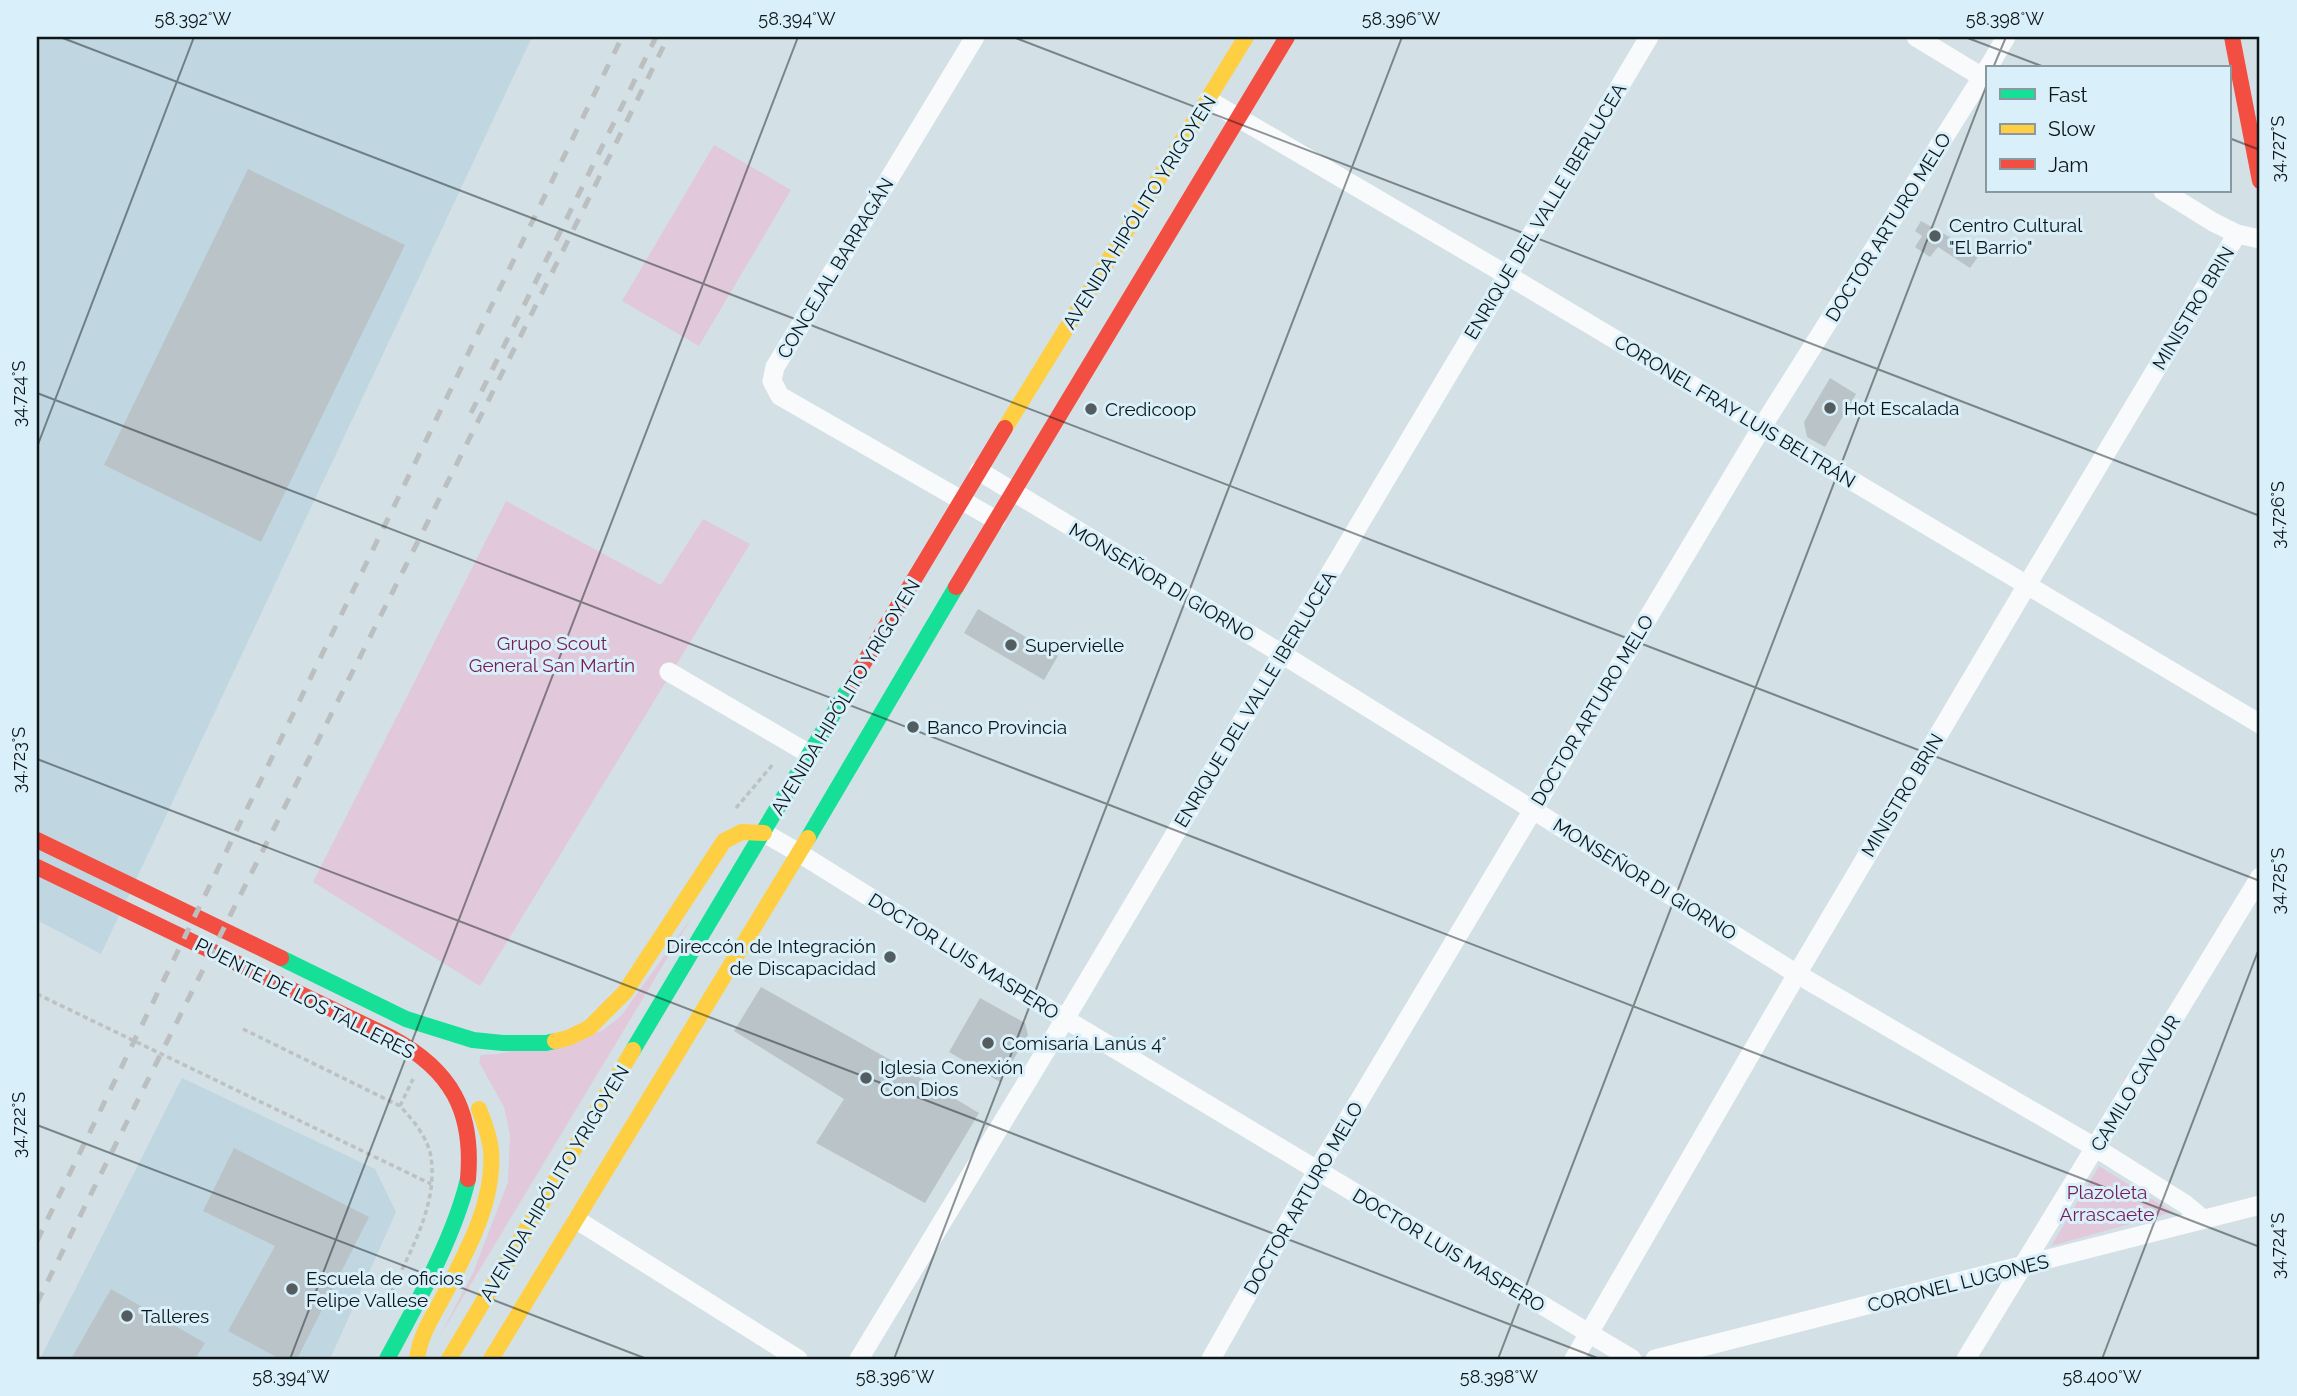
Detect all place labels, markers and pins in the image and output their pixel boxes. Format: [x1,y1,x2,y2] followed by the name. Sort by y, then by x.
[1949,214,2083,258] place label: Centro Cultural "El Barrio"
[1927,228,1943,244] marker: Centro Cultural "El Barrio"
[1844,397,1959,419] place label: Hot Escalada
[1105,398,1196,420] place label: Credicoop
[1822,400,1838,416] marker: Hot Escalada
[1083,401,1099,417] marker: Credicoop
[1025,634,1124,656] place label: Supervielle
[1003,637,1019,653] marker: Supervielle
[927,716,1067,738] place label: Banco Provincia
[905,719,921,735] marker: Banco Provincia
[666,935,876,979] place label: Direccón de Integración de Discapacidad
[882,949,898,965] marker: Direccón de Integración de Discapacidad
[1002,1032,1167,1054] place label: Comisaría Lanús 4°
[980,1035,996,1051] marker: Comisaría Lanús 4°
[880,1056,1023,1100] place label: Iglesia Conexión Con Dios
[858,1070,874,1086] marker: Iglesia Conexión Con Dios
[306,1267,464,1311] place label: Escuela de oficios Felipe Vallese
[284,1281,300,1297] marker: Escuela de oficios Felipe Vallese
[141,1305,209,1327] place label: Talleres
[119,1308,135,1324] marker: Talleres

